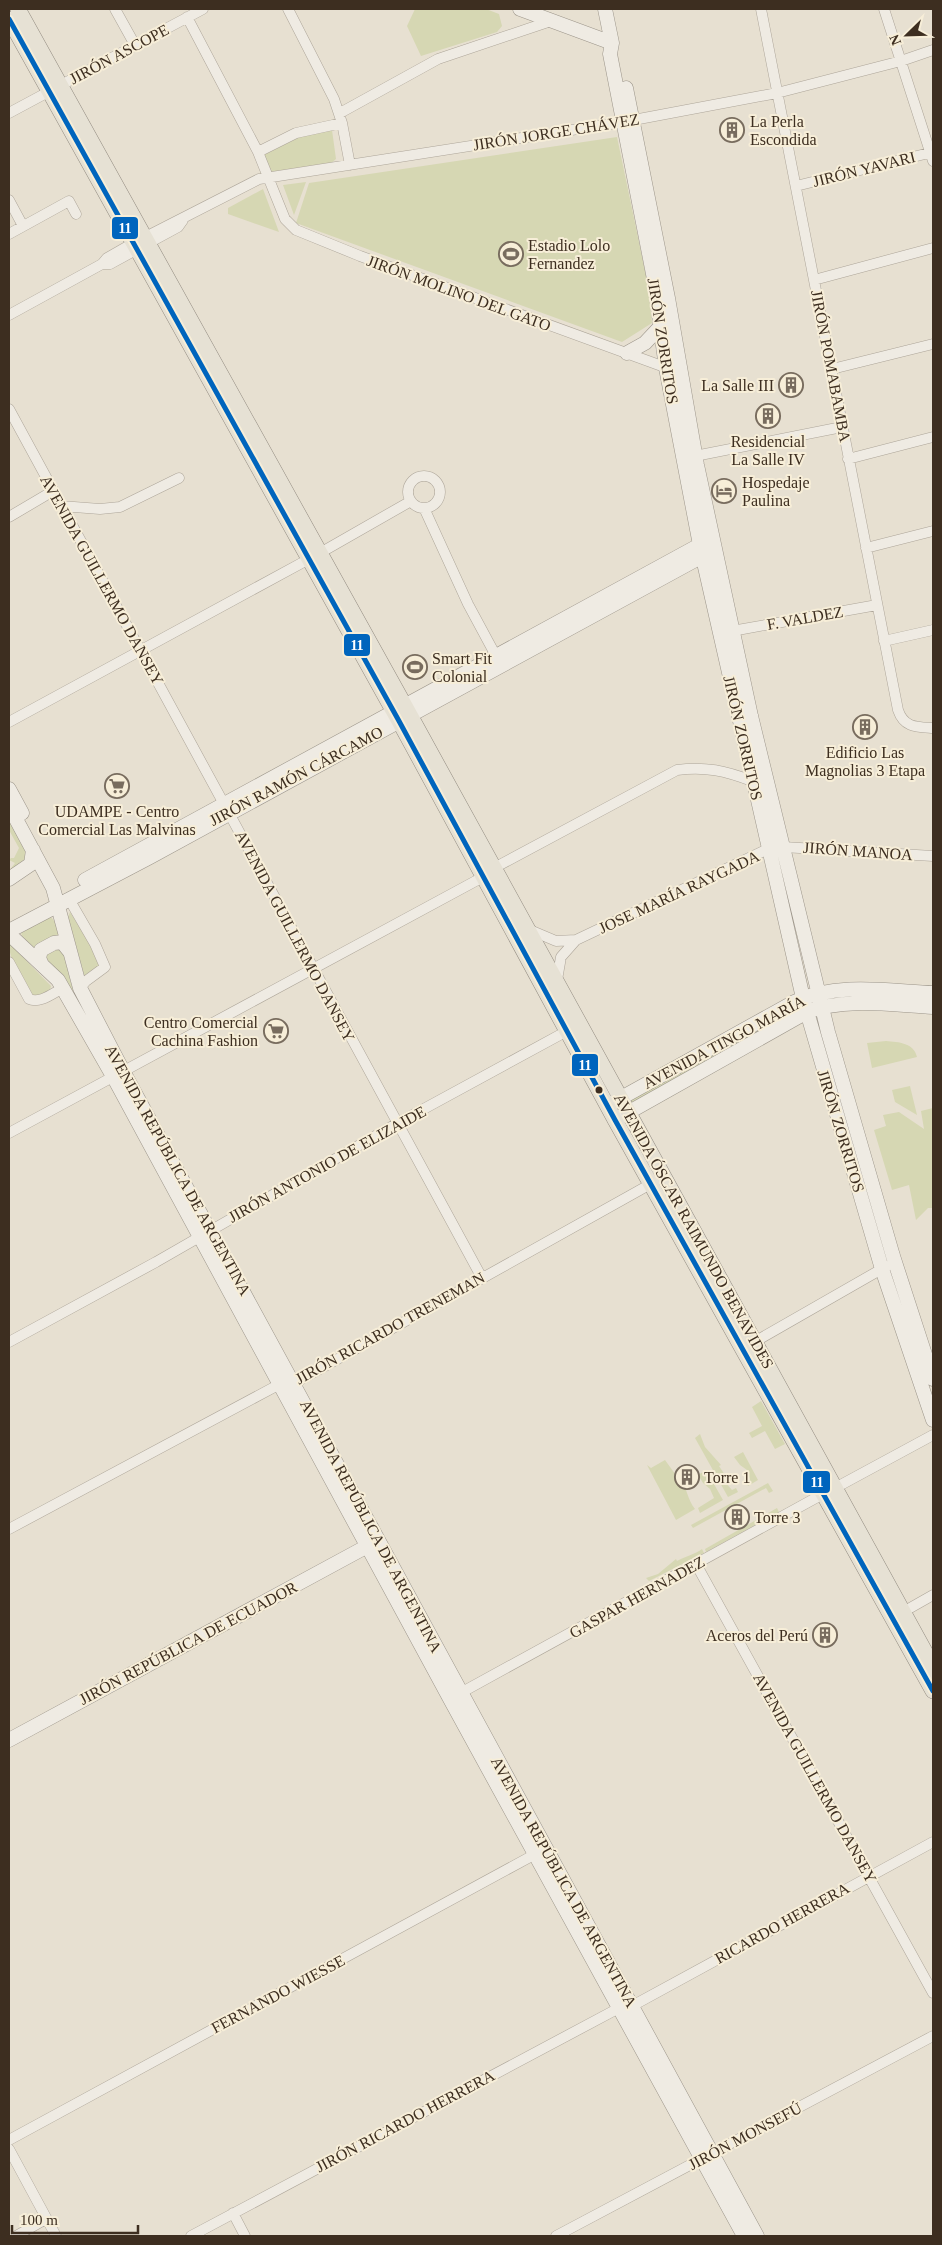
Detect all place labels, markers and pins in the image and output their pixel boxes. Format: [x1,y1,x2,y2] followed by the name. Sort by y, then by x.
[750,113,817,148] place label: La Perla Escondida
[719,117,745,143] building icon: La Perla Escondida
[528,237,610,272] place label: Estadio Lolo Fernandez
[498,241,524,267] sports icon: Estadio Lolo Fernandez
[778,372,804,398] building icon: La Salle III
[701,377,774,394] place label: La Salle III
[755,403,781,429] building icon: Residencial La Salle IV
[731,433,806,468] place label: Residencial La Salle IV
[742,474,810,509] place label: Hospedaje Paulina
[711,478,737,504] hotel icon: Hospedaje Paulina
[432,650,493,685] place label: Smart Fit Colonial
[402,654,428,680] sports icon: Smart Fit Colonial
[852,714,878,740] building icon: Edificio Las Magnolias 3 Etapa
[805,744,925,780] place label: Edificio Las Magnolias 3 Etapa
[104,773,130,799] supermarket icon: UDAMPE - Centro Comercial Las Malvinas
[38,803,196,838] place label: UDAMPE - Centro Comercial Las Malvinas
[144,1014,259,1049] place label: Centro Comercial Cachina Fashion
[263,1018,289,1044] supermarket icon: Centro Comercial Cachina Fashion
[594,1085,604,1095] unlabelled marker
[674,1464,700,1490] building icon: Torre 1
[704,1469,750,1486] place label: Torre 1
[724,1504,750,1530] building icon: Torre 3
[754,1509,800,1526] place label: Torre 3
[812,1622,838,1648] building icon: Aceros del Perú
[706,1627,808,1644] place label: Aceros del Perú

